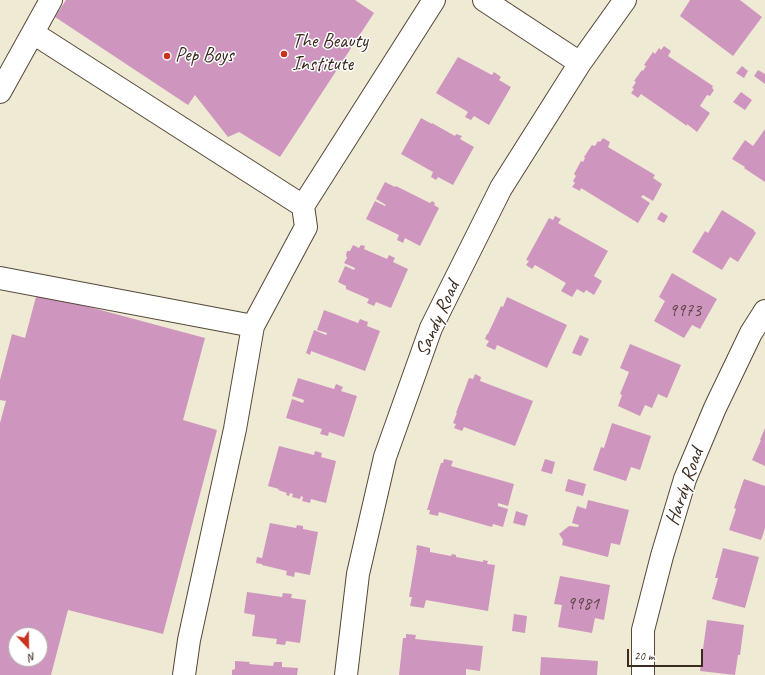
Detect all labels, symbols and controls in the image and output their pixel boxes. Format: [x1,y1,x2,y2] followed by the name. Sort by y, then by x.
[292,30,368,77] place label: The Beauty Institute
[175,44,234,68] place label: Pep Boys
[279,49,289,59] marker: The Beauty Institute
[162,51,172,61] marker: Pep Boys
[411,277,465,361] street label: Sandy Road
[669,300,701,322] house number: 9973
[661,445,709,529] street label: Hardy Road
[567,593,599,615] house number: 9981
[8,627,48,667] north arrow
[629,641,705,667] scale bar
[634,648,654,664] text: 20 m
[26,649,38,665] text: N

